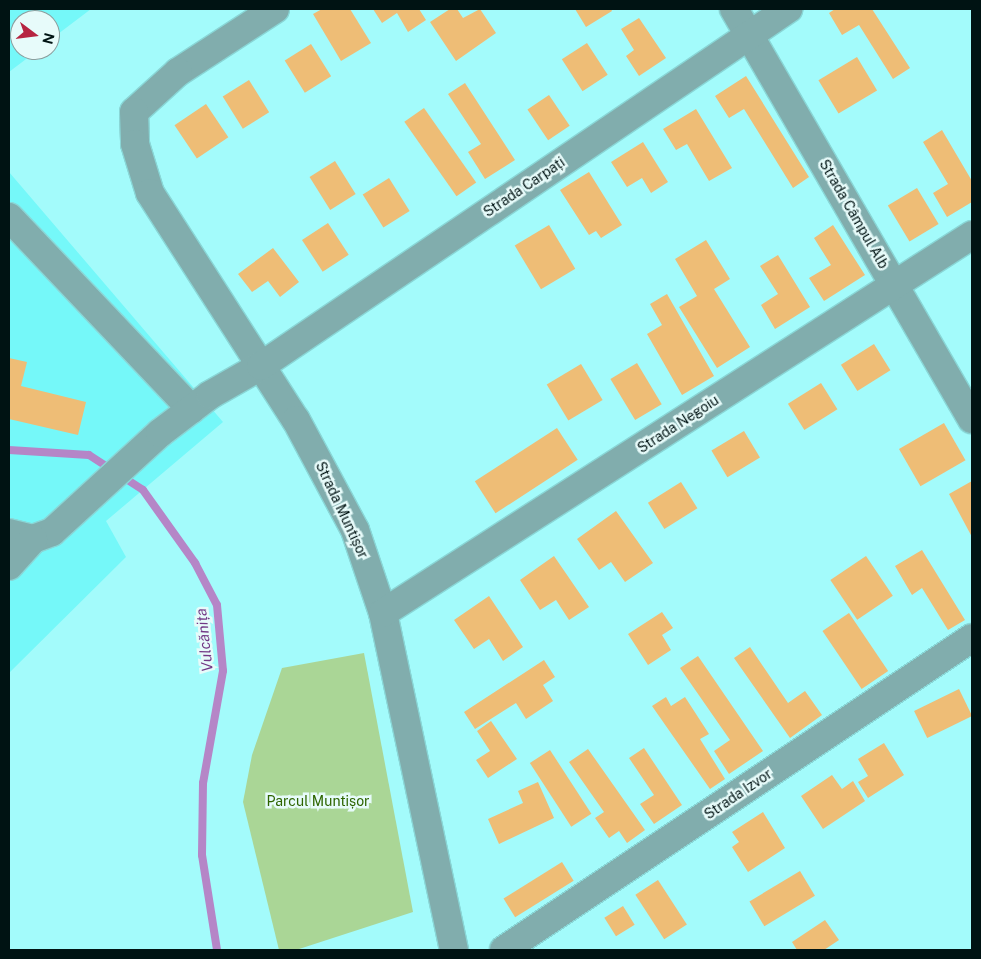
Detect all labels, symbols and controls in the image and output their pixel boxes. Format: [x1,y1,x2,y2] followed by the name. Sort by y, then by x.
[10,10,60,60] north arrow
[39,31,58,46] text: N
[480,154,568,220] street label: Strada Carpați
[816,157,892,271] street label: Strada Câmpul Alb
[634,392,722,456] street label: Strada Negoiu
[312,459,372,561] street label: Strada Muntișor
[192,607,216,673] water label: Vulcănița
[701,765,775,823] street label: Strada Izvor
[266,793,370,809] park label: Parcul Muntișor

